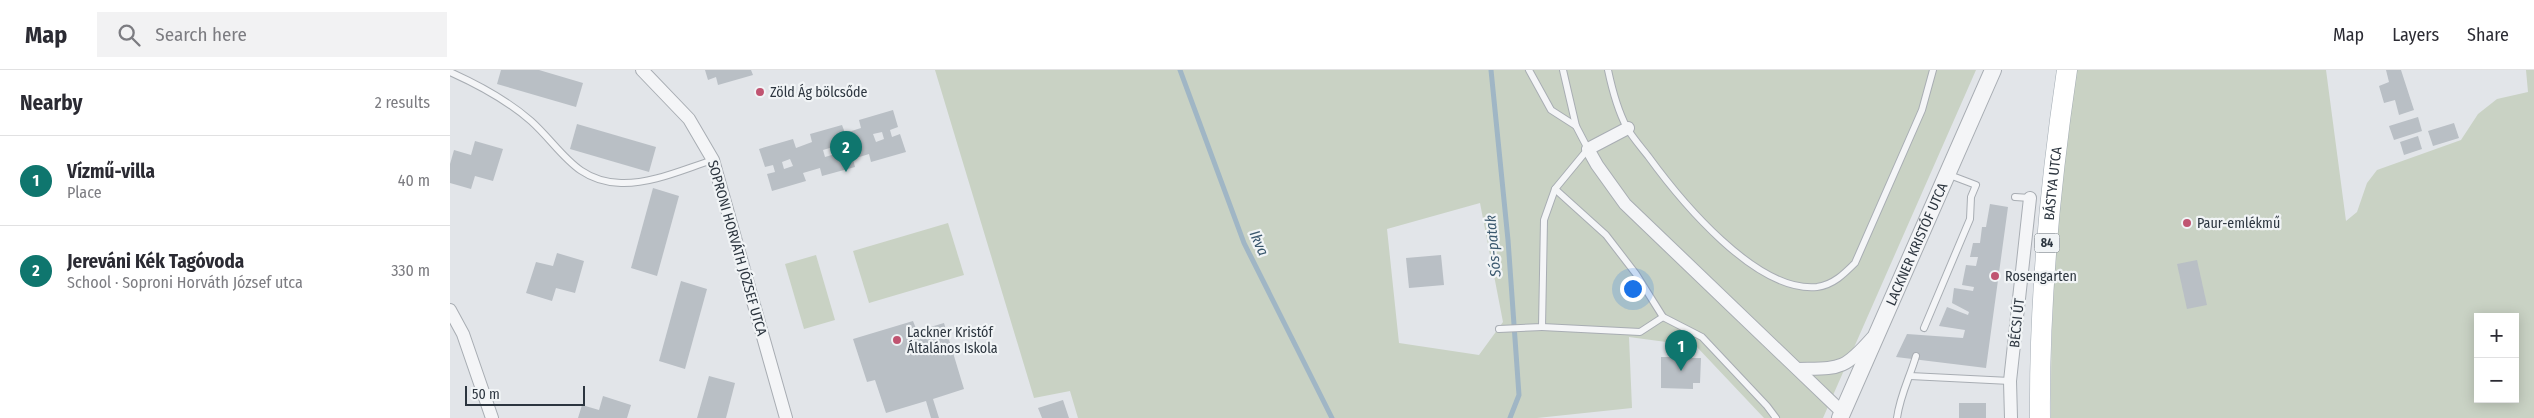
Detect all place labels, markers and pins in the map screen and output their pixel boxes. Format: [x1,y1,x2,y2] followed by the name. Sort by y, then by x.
[770,83,868,101] place label: Zöld Ág bölcsőde
[754,86,766,98] marker: Zöld Ág bölcsőde
[830,131,862,172] pin: 2
[2197,215,2280,232] place label: Paur-emlékmű
[2181,217,2193,229] marker: Paur-emlékmű
[2005,268,2077,285] place label: Rosengarten
[1989,270,2001,282] marker: Rosengarten
[907,324,998,357] place label: Lackner Kristóf Általános Iskola
[1665,330,1697,371] pin: 1
[891,334,903,346] marker: Lackner Kristóf Általános Iskola

